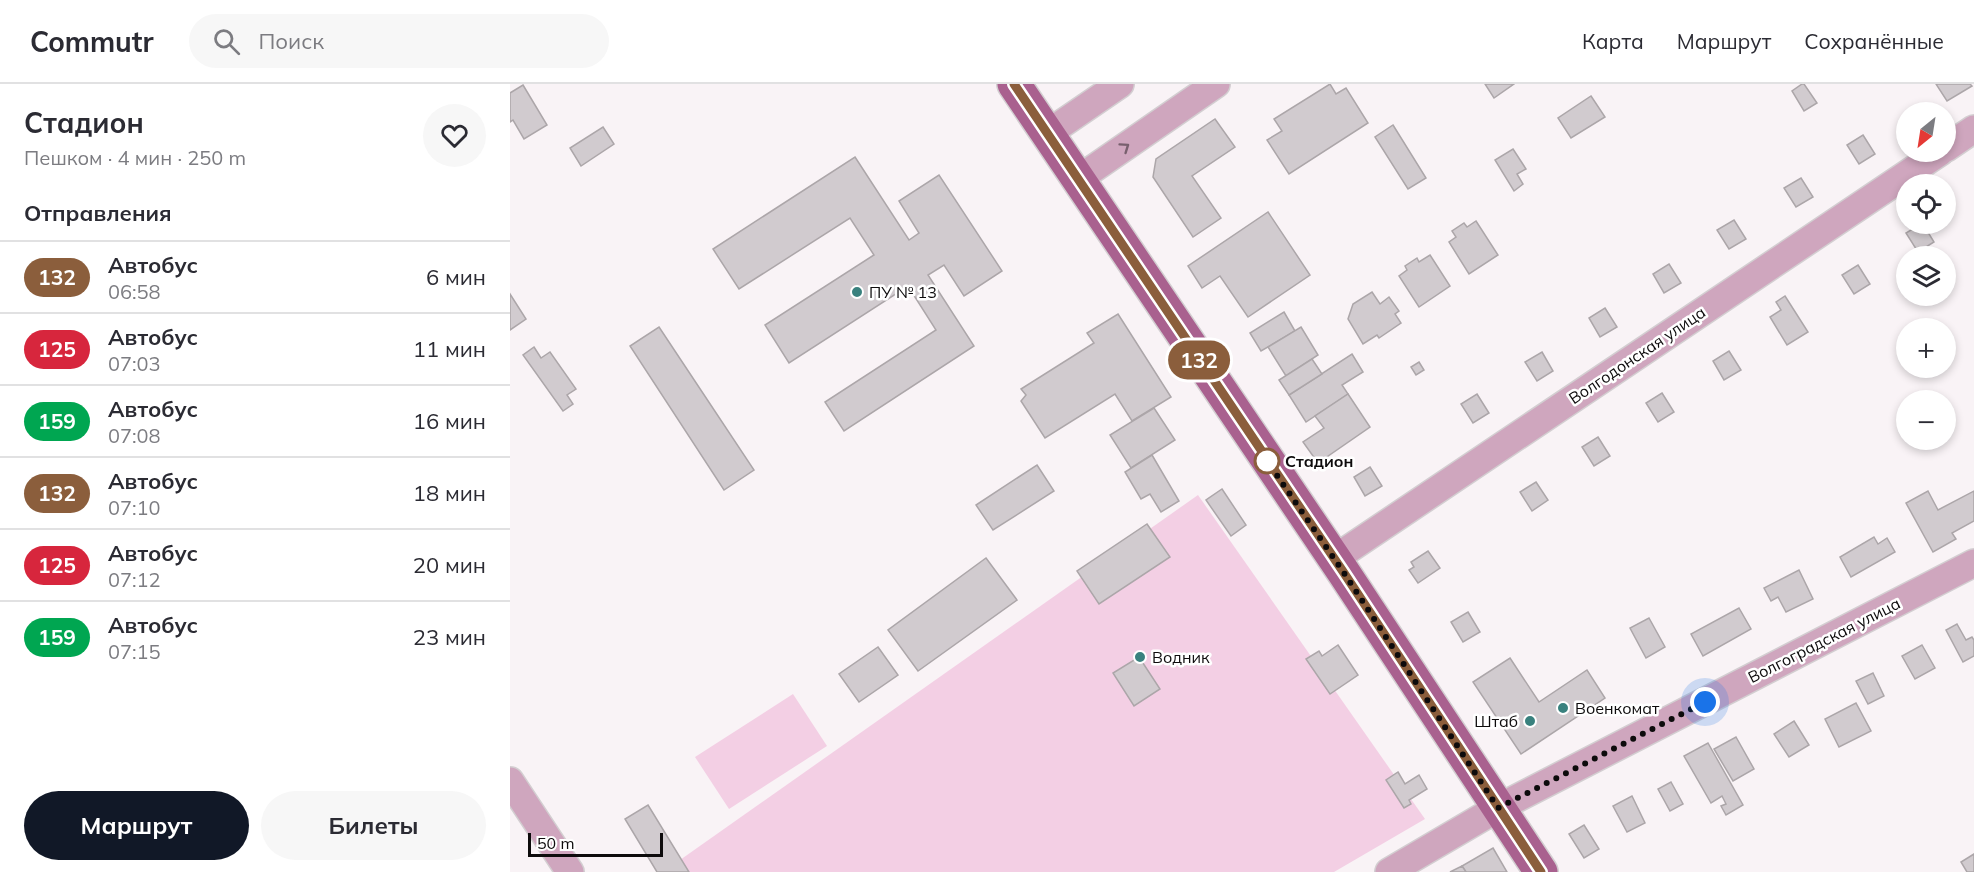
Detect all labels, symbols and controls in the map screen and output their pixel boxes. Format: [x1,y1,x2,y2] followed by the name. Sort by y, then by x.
[189,14,609,68] search box
[30,24,153,59] text: Commutr
[210,25,243,58] icon: search
[258,27,324,55] text: Поиск
[1582,28,1644,54] text: Карта
[1677,28,1771,54] text: Маршрут
[1804,28,1944,54] text: Сохранённые
[1896,102,1956,162] north arrow
[1896,102,1956,450] map controls
[423,104,486,167] button: heart
[24,105,144,140] text: Стадион
[1118,143,1129,154] one-way arrow
[24,145,246,170] text: Пешком · 4 мин · 250 m
[1896,174,1956,234] button: locate
[24,199,172,227] text: Отправления
[1896,246,1956,306] button: layers
[108,251,198,279] text: Автобус
[426,263,486,291] text: 6 мин
[38,264,76,290] text: 132
[108,279,161,304] text: 06:58
[869,282,937,302] place label: ПУ № 13
[850,285,864,299] marker: ПУ № 13
[1565,302,1709,408] street label: Волгодонская улица
[1896,318,1956,378] button: +
[108,323,198,351] text: Автобус
[413,335,486,363] text: 11 мин
[38,336,76,362] text: 125
[1164,340,1234,380] line badge: 132
[1180,347,1218,373] text: 132
[108,351,161,376] text: 07:03
[1896,390,1956,450] button: −
[108,395,198,423] text: Автобус
[413,407,486,435] text: 16 мин
[38,408,76,434] text: 159
[108,423,161,448] text: 07:08
[1254,448,1280,474] marker: Стадион
[1285,451,1353,471] place label: Стадион
[108,467,198,495] text: Автобус
[413,479,486,507] text: 18 мин
[38,480,76,506] text: 132
[108,495,161,520] text: 07:10
[108,539,198,567] text: Автобус
[413,551,486,579] text: 20 мин
[38,552,76,578] text: 125
[108,567,161,592] text: 07:12
[1745,593,1903,687] street label: Волгоградская улица
[108,611,198,639] text: Автобус
[413,623,486,651] text: 23 мин
[38,624,76,650] text: 159
[108,639,161,664] text: 07:15
[1152,647,1210,667] place label: Водник
[1133,650,1147,664] marker: Водник
[1690,687,1720,717] your location
[1575,698,1660,718] place label: Военкомат
[1556,701,1570,715] marker: Военкомат
[1474,711,1518,731] place label: Штаб
[1523,714,1537,728] marker: Штаб
[24,791,249,860] button: Маршрут
[261,791,486,860] button: Билеты
[528,830,663,858] scale bar
[537,833,574,853] text: 50 m

